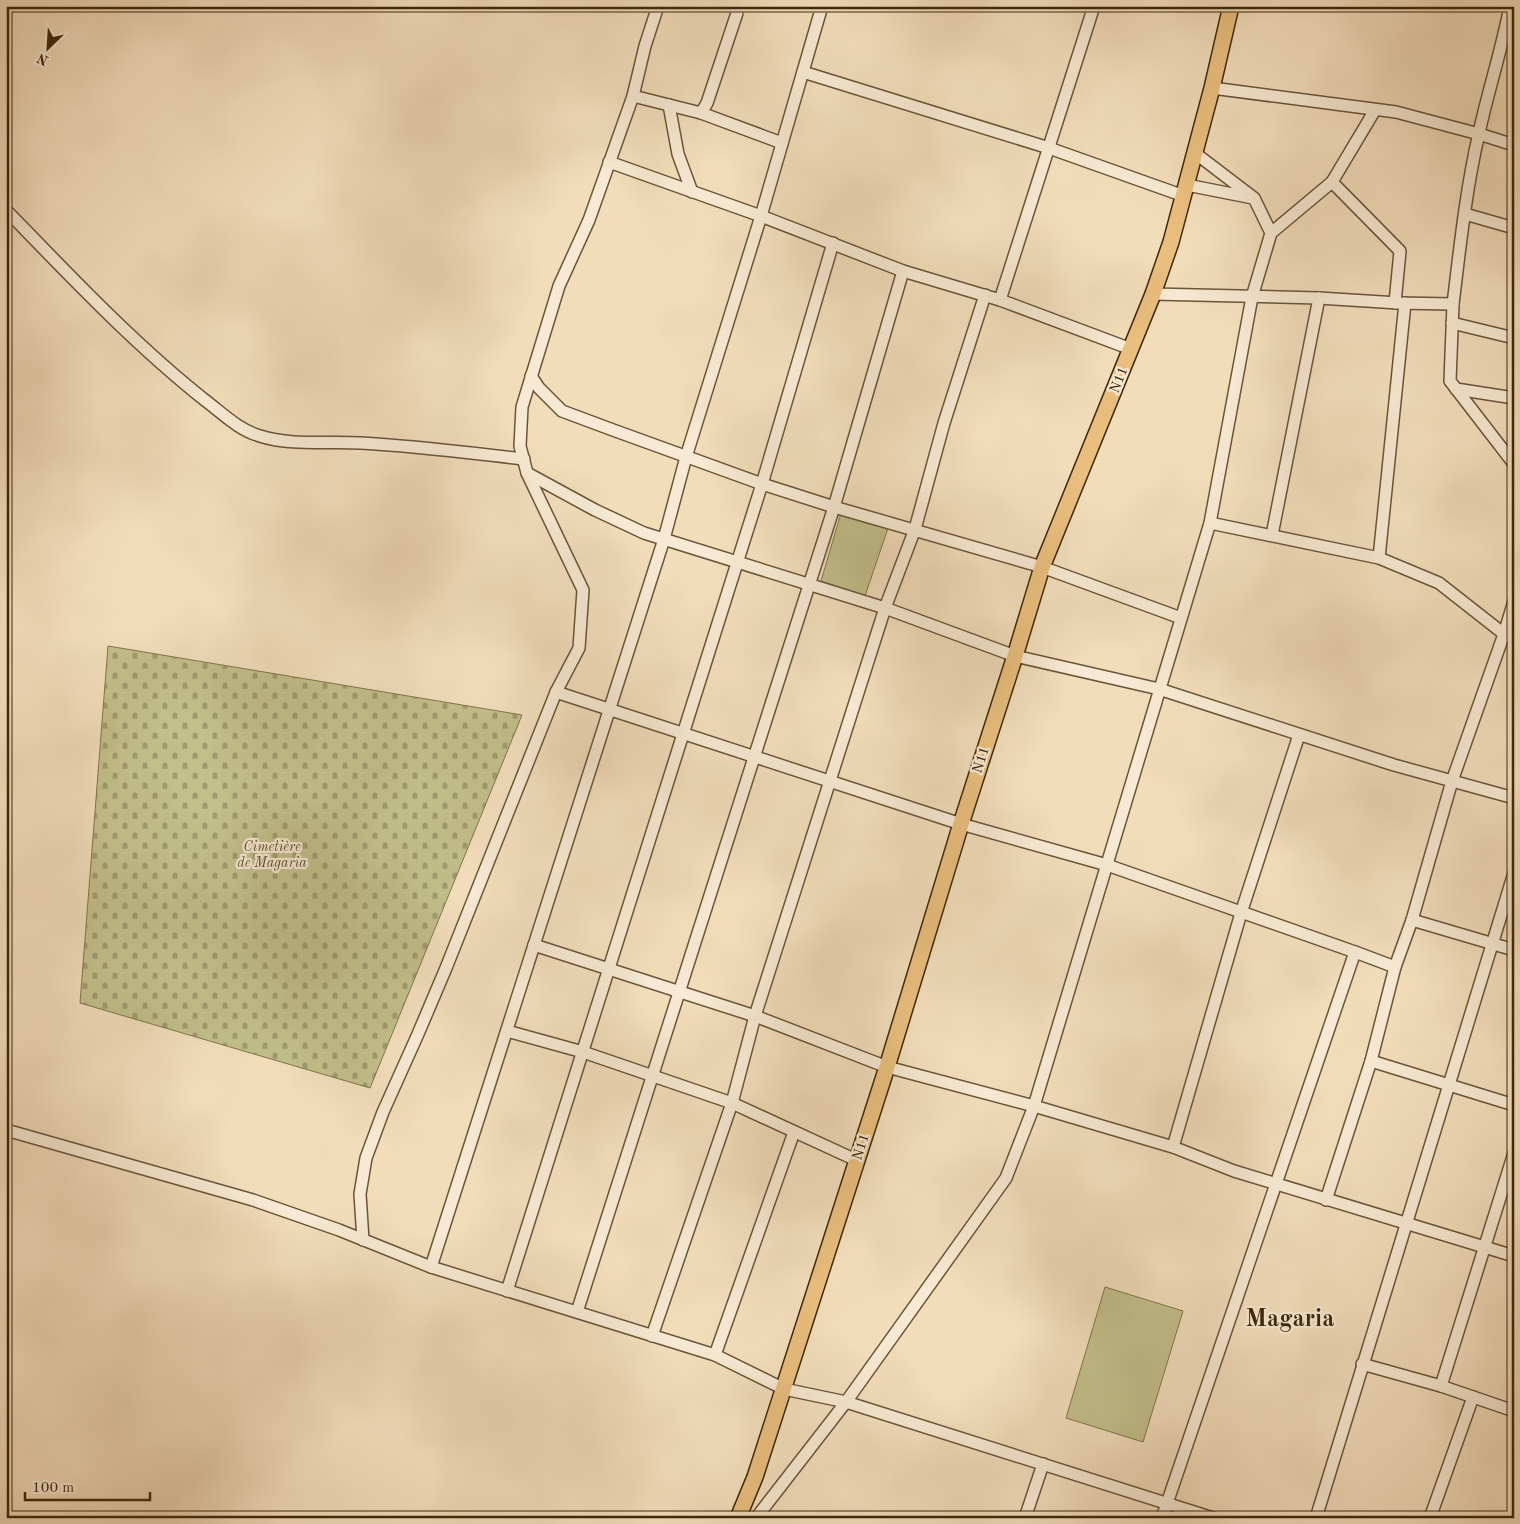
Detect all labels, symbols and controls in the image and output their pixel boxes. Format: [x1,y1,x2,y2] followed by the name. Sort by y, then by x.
[22,22,72,72] north arrow
[35,50,51,67] text: N
[1107,365,1131,395] street label: N11
[970,745,992,775] street label: N11
[237,840,307,871] park label: Cimetière de Magaria
[850,1132,872,1162] street label: N11
[1246,1308,1334,1332] district label: Magaria
[25,1469,150,1501] scale bar
[32,1481,74,1496] text: 100 m

